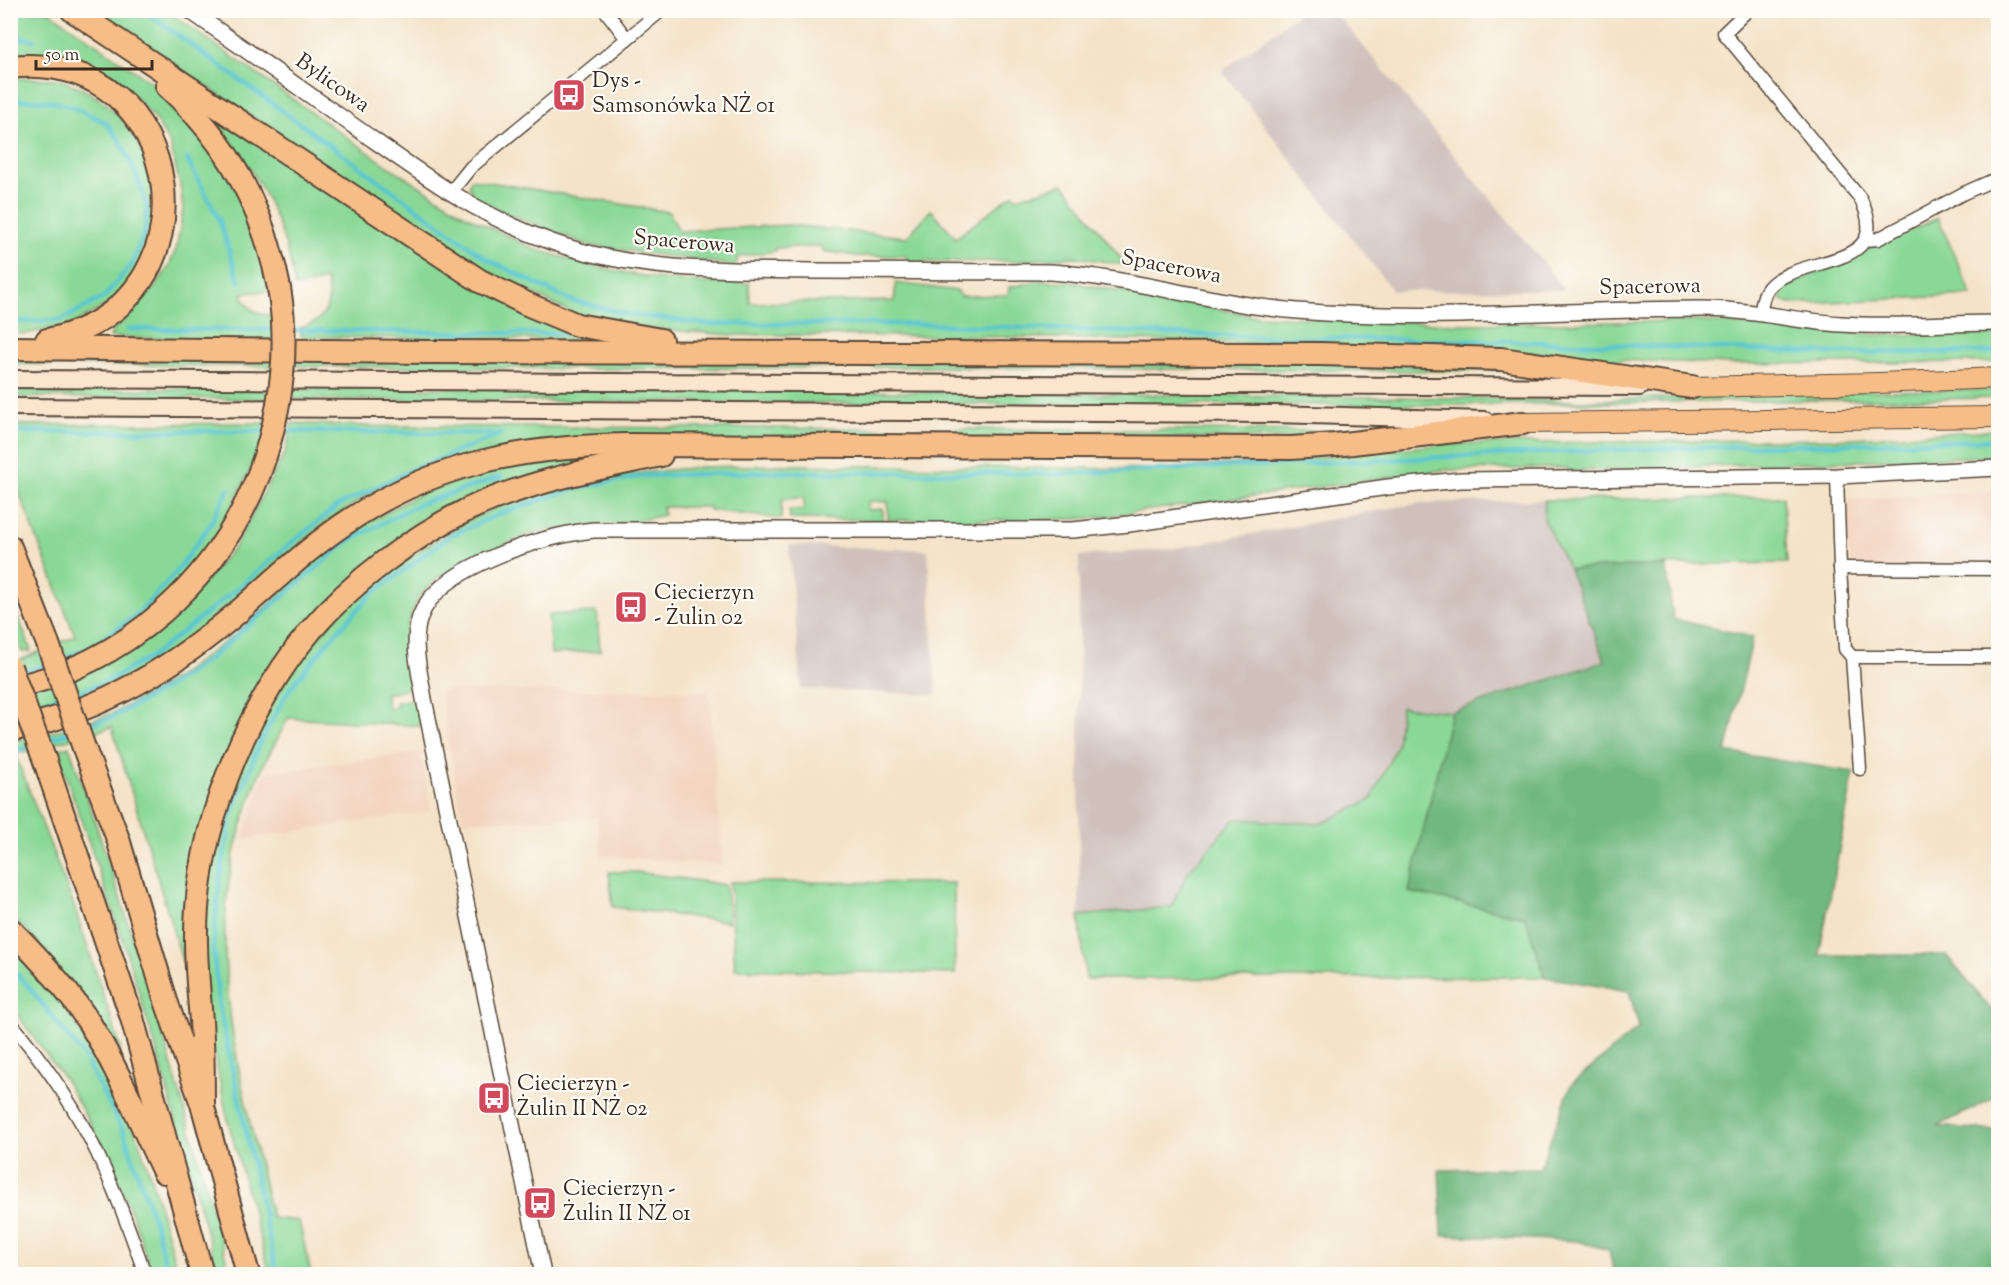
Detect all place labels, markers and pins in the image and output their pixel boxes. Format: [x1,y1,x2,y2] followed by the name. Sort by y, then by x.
[592,66,776,123] place label: Dys - Samsonówka NŻ 01
[551,77,587,113] bus stop icon: Dys - Samsonówka NŻ 01
[654,578,755,635] place label: Ciecierzyn - Żulin 02
[613,589,649,625] bus stop icon: Ciecierzyn - Żulin 02
[517,1069,648,1126] place label: Ciecierzyn - Żulin II NŻ 02
[476,1080,512,1116] bus stop icon: Ciecierzyn - Żulin II NŻ 02
[563,1174,691,1231] place label: Ciecierzyn - Żulin II NŻ 01
[522,1185,558,1221] bus stop icon: Ciecierzyn - Żulin II NŻ 01

